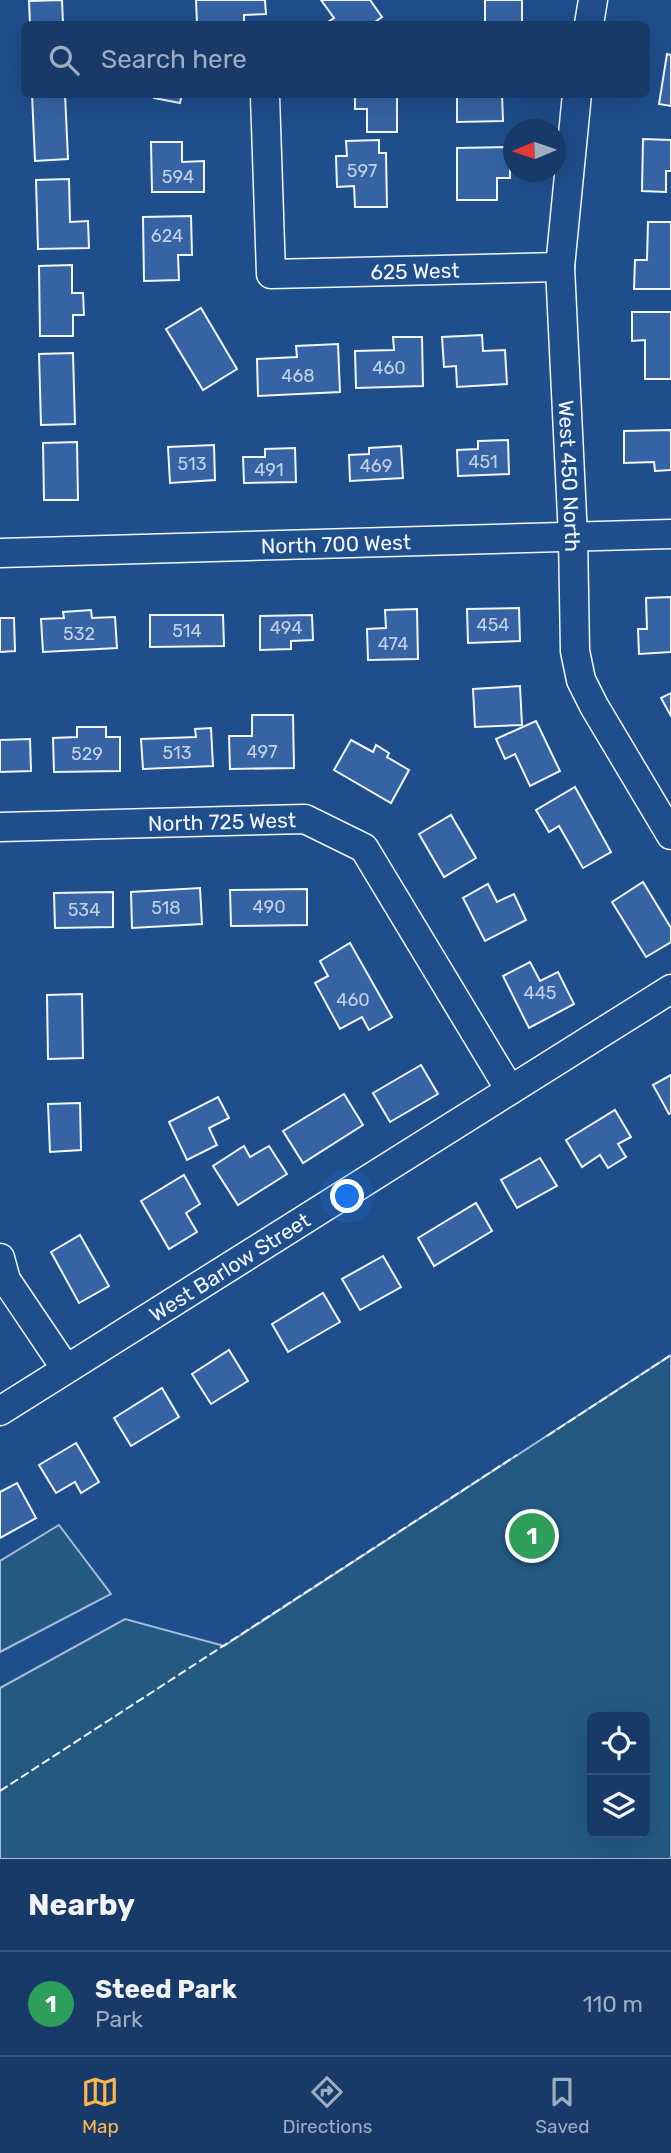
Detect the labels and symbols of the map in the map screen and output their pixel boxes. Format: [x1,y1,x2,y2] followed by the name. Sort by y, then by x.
[503,119,566,182] north arrow
[347,160,377,182] house number: 597
[162,166,194,188] house number: 594
[151,225,183,247] house number: 624
[370,257,460,284] street label: 625 West
[372,357,406,379] house number: 460
[281,365,315,387] house number: 468
[554,399,586,552] street label: West 450 North
[468,451,498,473] house number: 451
[178,453,206,475] house number: 513
[360,455,392,477] house number: 469
[254,459,284,481] house number: 491
[260,529,411,558] street label: North 700 West
[476,614,510,636] house number: 454
[270,617,302,639] house number: 494
[172,620,202,642] house number: 514
[63,623,95,645] house number: 532
[378,633,408,655] house number: 474
[247,741,277,763] house number: 497
[163,742,191,764] house number: 513
[71,743,103,765] house number: 529
[147,807,296,836] street label: North 725 West
[252,896,286,918] house number: 490
[151,897,181,919] house number: 518
[68,899,100,921] house number: 534
[523,982,557,1004] house number: 445
[336,989,370,1011] house number: 460
[330,1179,364,1213] your location
[144,1207,314,1327] street label: West Barlow Street
[509,1510,555,1562] pin: 1

